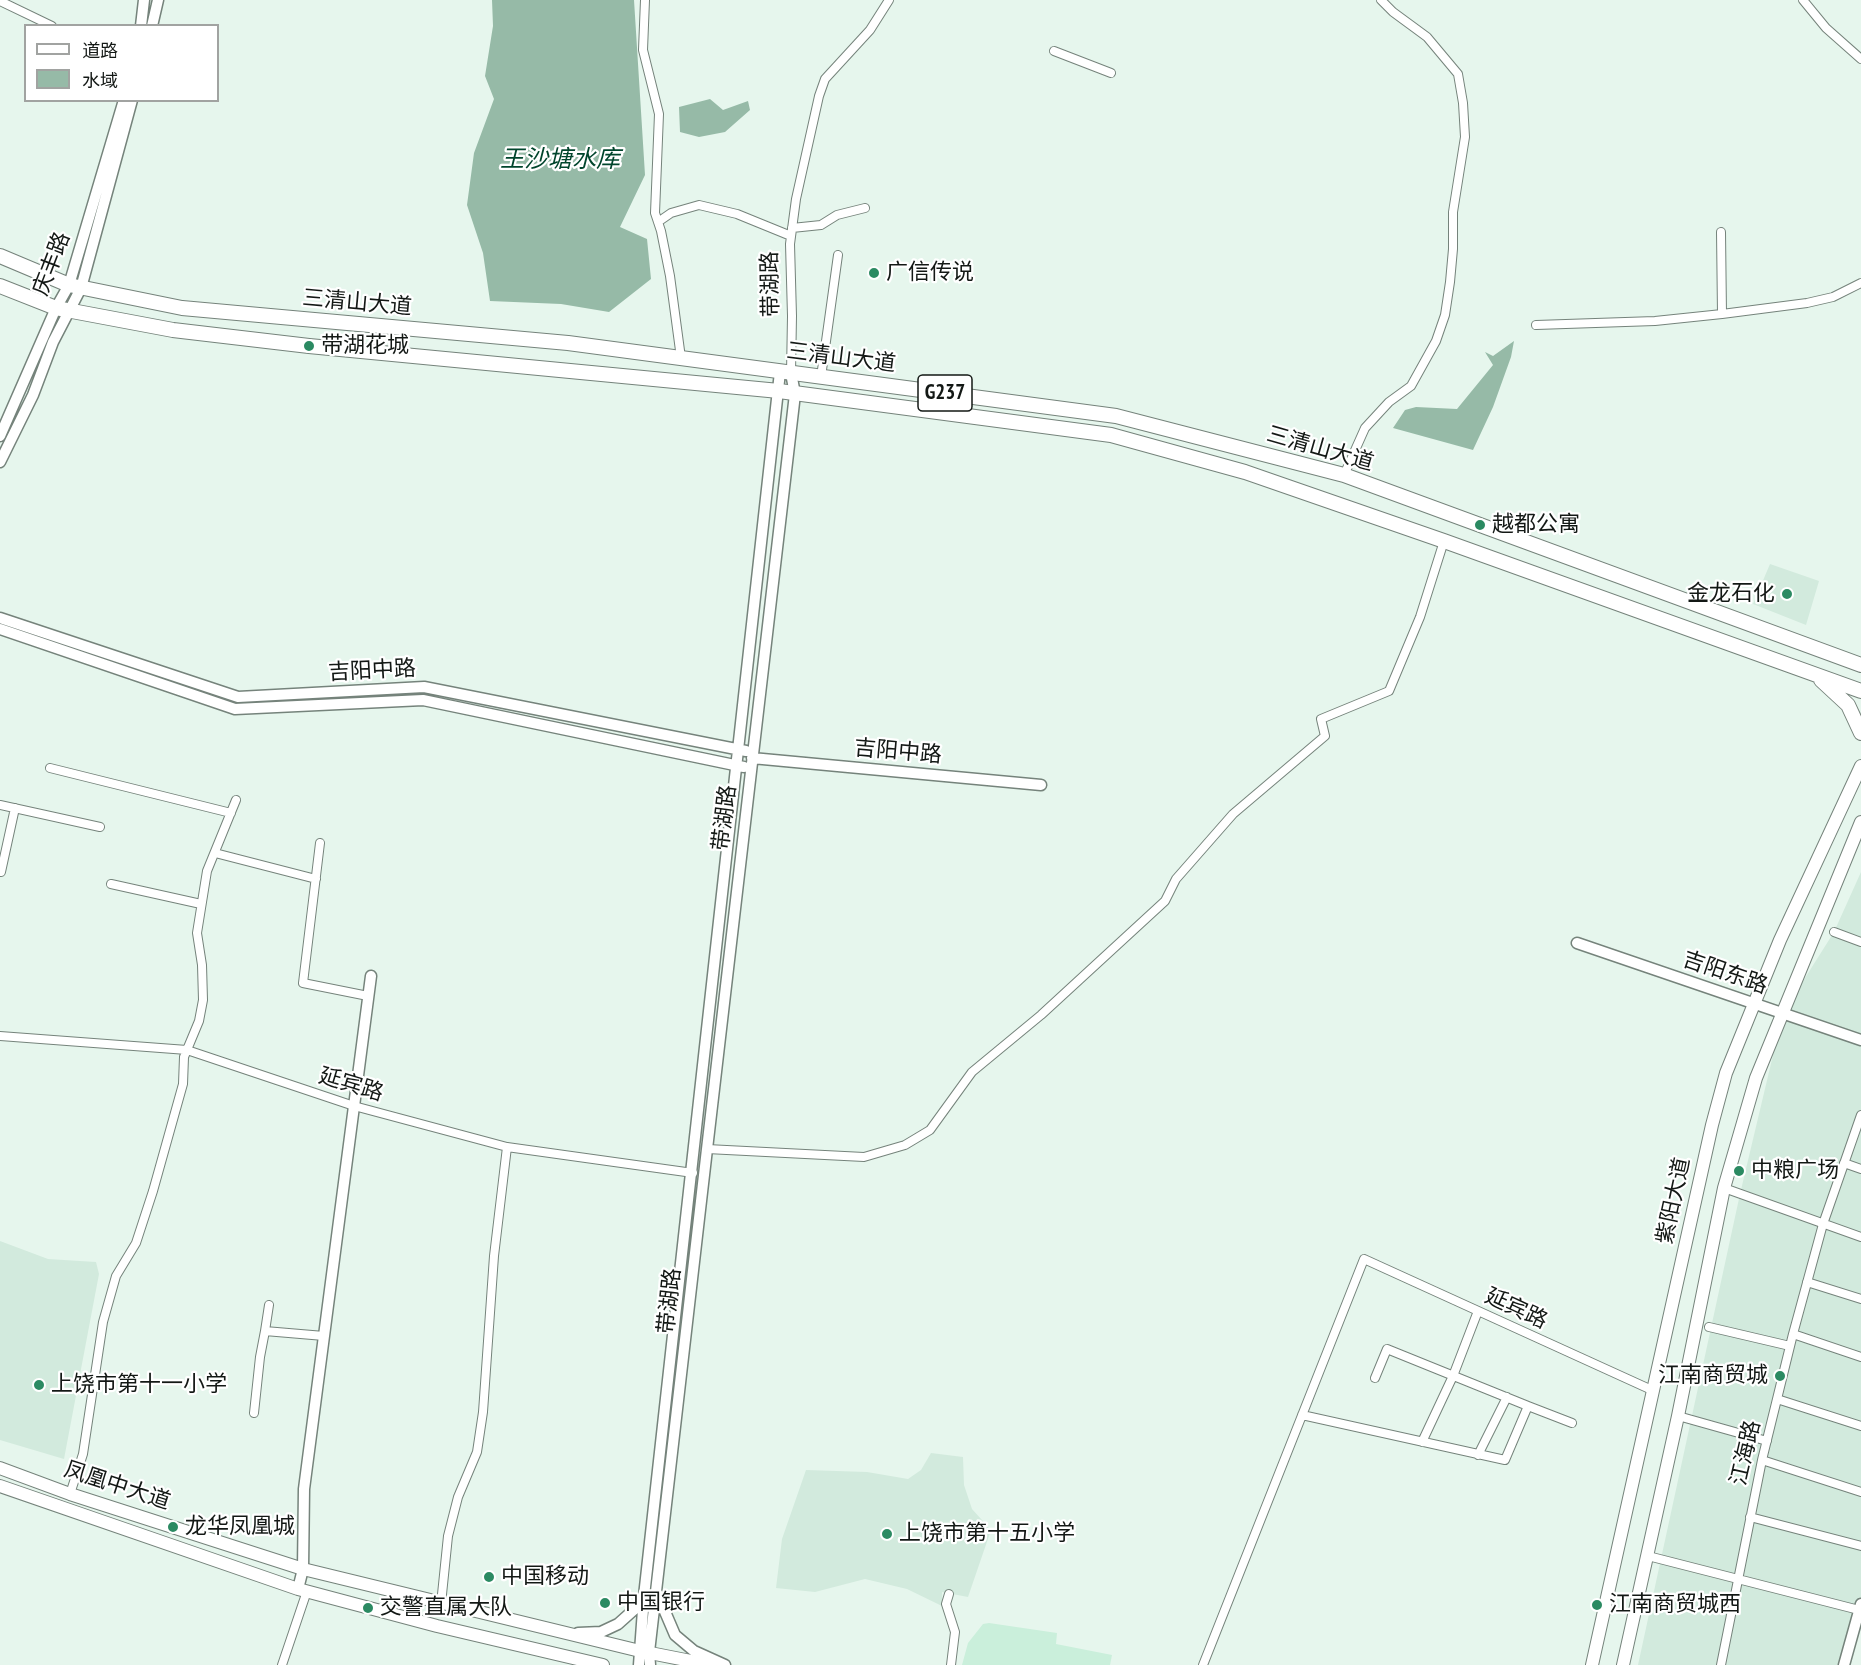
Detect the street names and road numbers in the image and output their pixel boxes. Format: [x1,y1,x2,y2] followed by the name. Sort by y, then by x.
[28,228,76,300] street label: 庆丰路
[757,251,785,317] street label: 带湖路
[301,285,413,321] street label: 三清山大道
[785,338,897,378] street label: 三清山大道
[918,375,972,411] road number: G237
[1263,421,1377,477] street label: 三清山大道
[327,656,417,686] street label: 吉阳中路
[853,735,943,769] street label: 吉阳中路
[708,784,742,852] street label: 带湖路
[1679,946,1771,1000] street label: 吉阳东路
[316,1063,386,1107] street label: 延宾路
[1652,1155,1696,1247] street label: 紫阳大道
[653,1267,687,1335] street label: 带湖路
[1481,1283,1551,1335] street label: 延宾路
[1726,1418,1766,1488] street label: 江海路
[61,1456,173,1516] street label: 凤凰中大道

